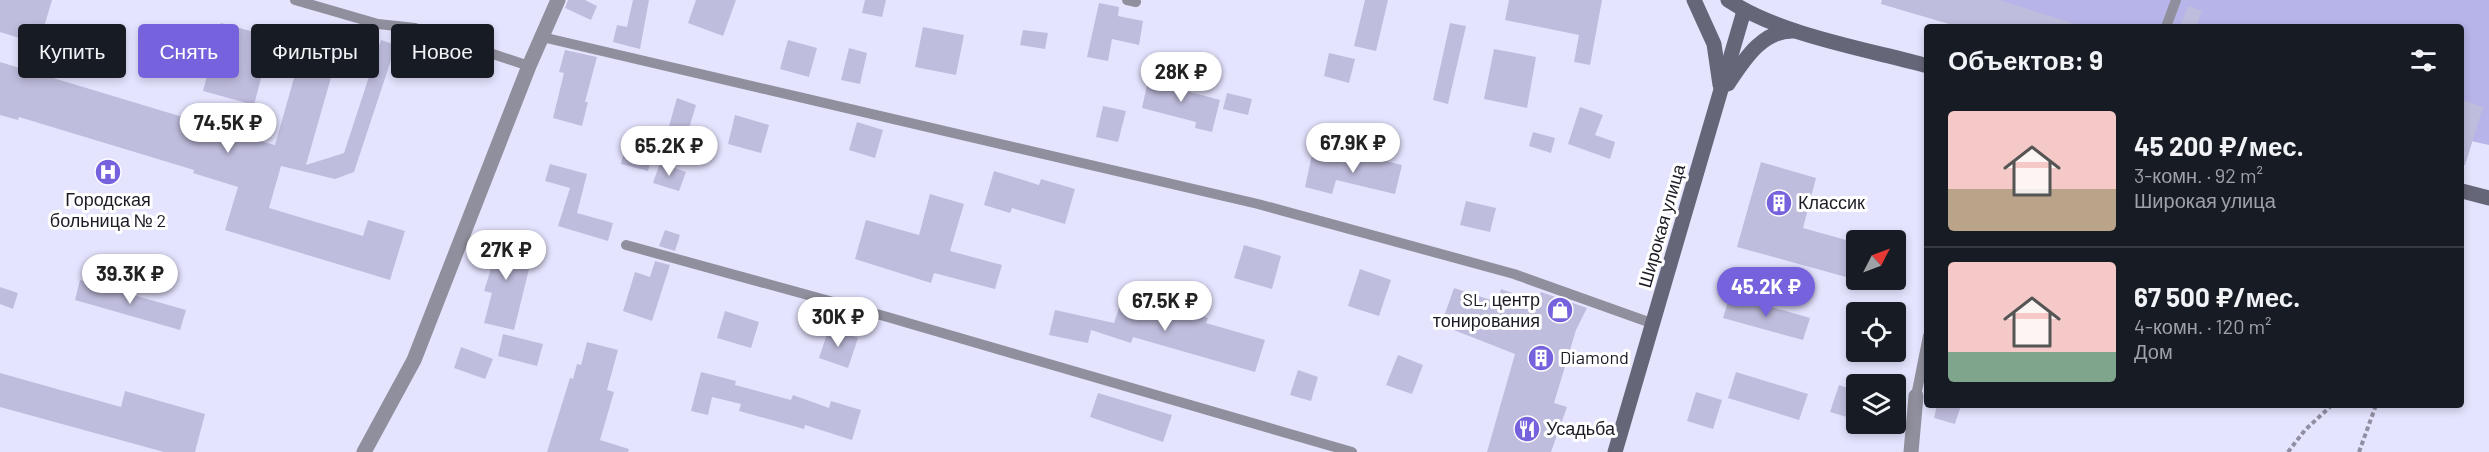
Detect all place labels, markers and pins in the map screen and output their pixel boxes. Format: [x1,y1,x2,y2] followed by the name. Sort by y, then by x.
[1139,52,1223,103] pin: 28K ₽
[173,103,283,154] pin: 74.5K ₽
[1298,123,1408,174] pin: 67.9K ₽
[614,126,724,177] pin: 65.2K ₽
[93,157,123,187] hospital icon: Городская больница № 2
[50,188,166,231] place label: Городская больница № 2
[1764,188,1794,218] building icon: Классик
[1798,191,1865,213] place label: Классик
[464,230,548,281] pin: 27K ₽
[75,254,185,305] pin: 39.3K ₽
[1711,267,1821,318] pin: 45.2K ₽
[1110,281,1220,332] pin: 67.5K ₽
[1433,288,1540,331] place label: SL, центр тонирования
[1545,295,1575,325] shop icon: SL, центр тонирования
[796,297,880,348] pin: 30K ₽
[1526,343,1556,373] building icon: Diamond
[1560,346,1629,368] place label: Diamond
[1512,414,1542,444] restaurant icon: Усадьба
[1546,417,1616,439] place label: Усадьба

